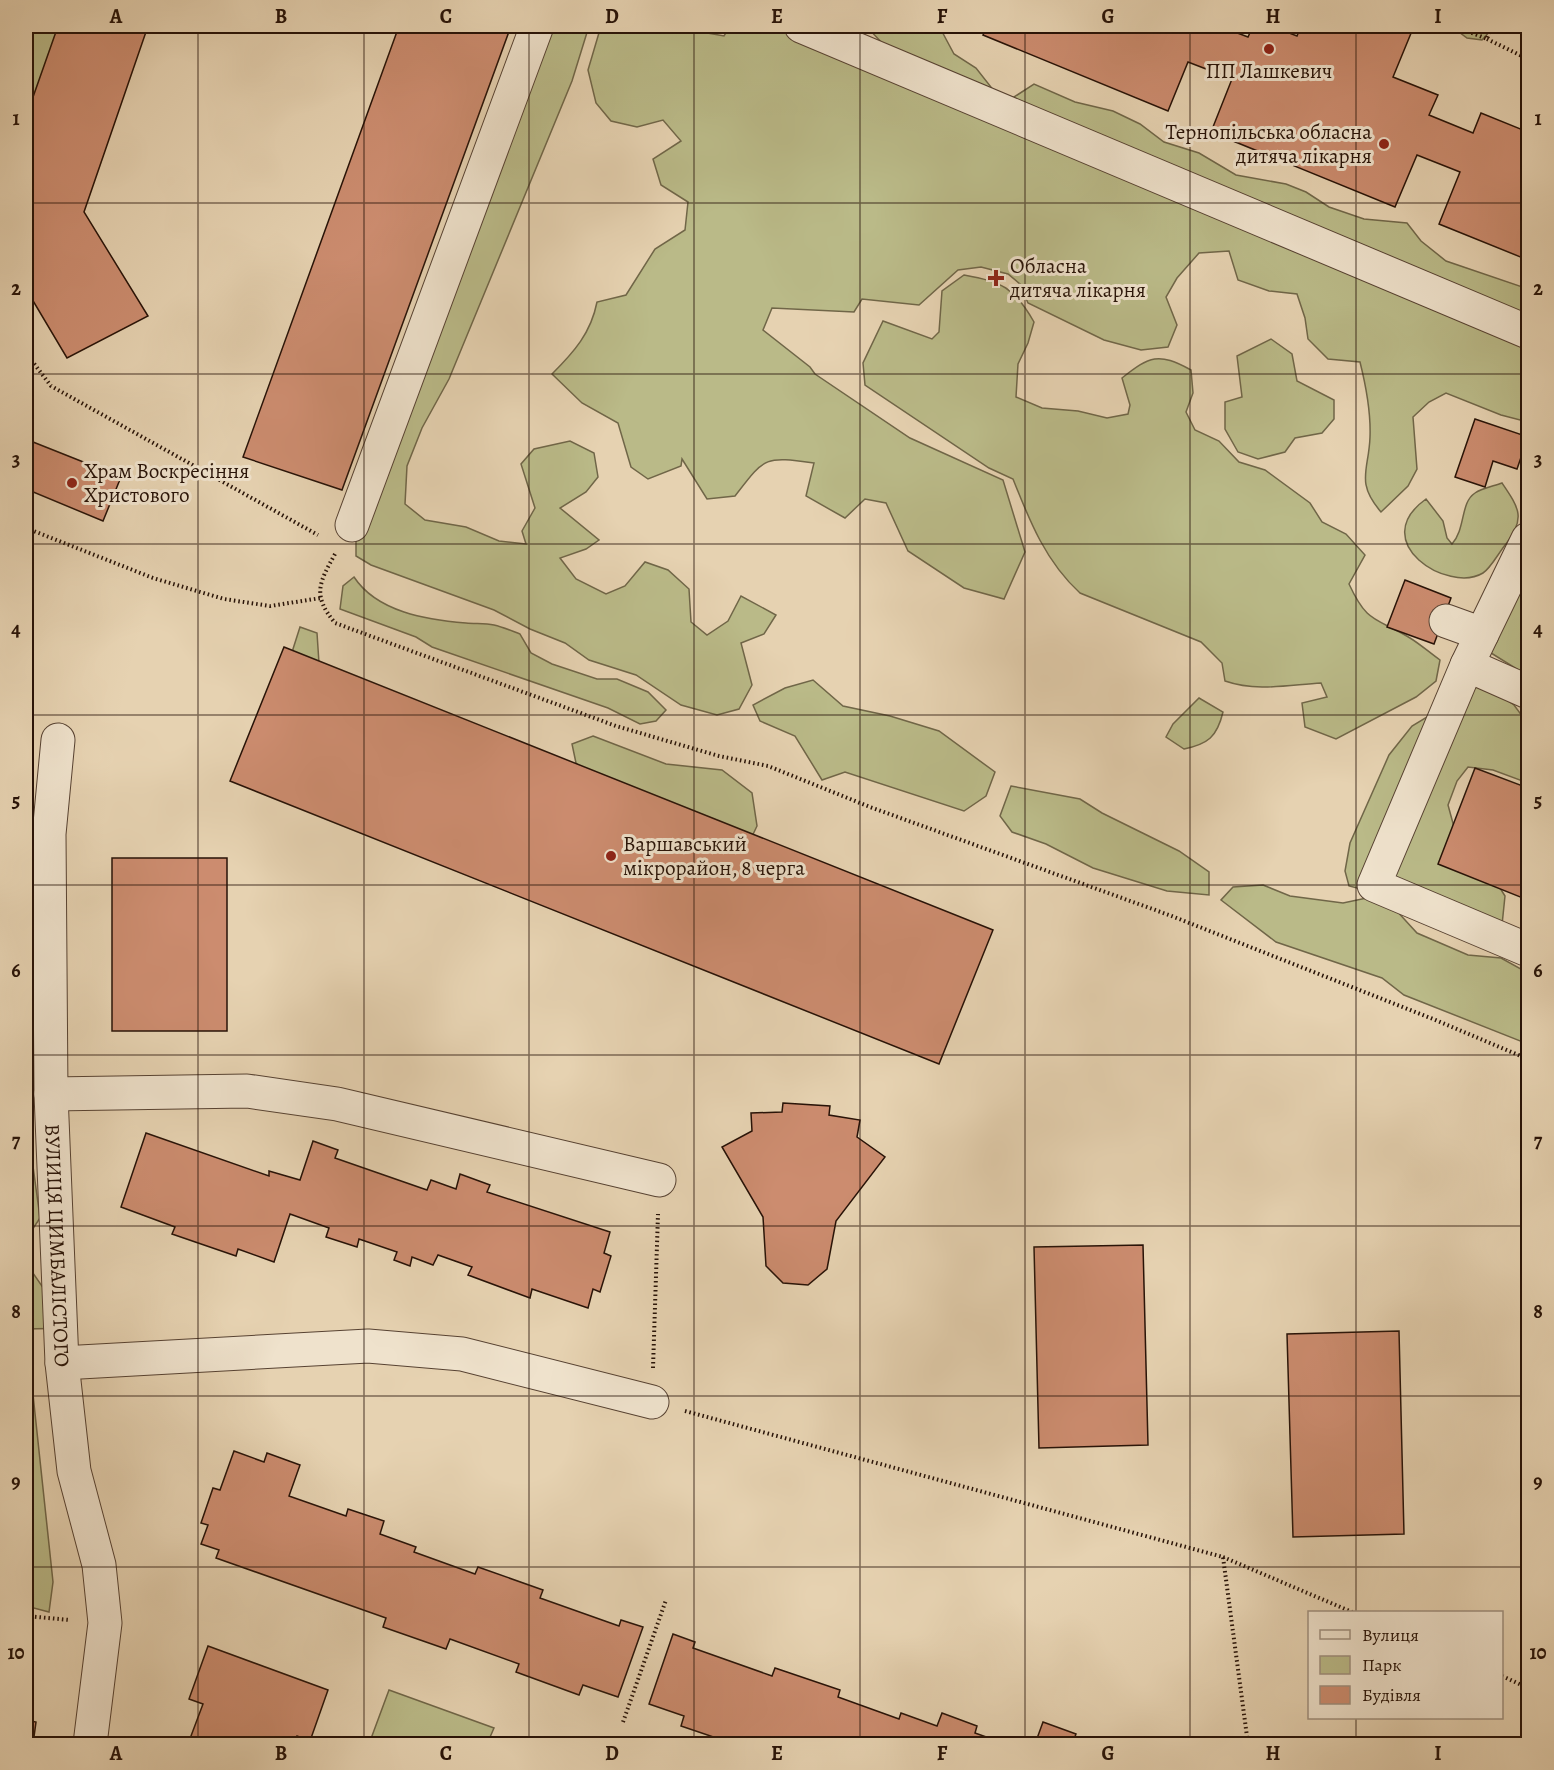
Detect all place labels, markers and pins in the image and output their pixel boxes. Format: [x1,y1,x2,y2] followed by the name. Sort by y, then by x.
[1262,42,1276,56] marker: ПП Лашкевич
[1206,57,1332,85] place label: ПП Лашкевич
[1166,118,1372,170] place label: Тернопільська обласна дитяча лікарня
[1377,137,1391,151] marker: Тернопільська обласна дитяча лікарня
[1009,252,1146,304] place label: Обласна дитяча лікарня
[987,269,1005,287] marker: Обласна дитяча лікарня
[84,457,249,509] place label: Храм Воскресіння Христового
[65,476,79,490] marker: Храм Воскресіння Христового
[623,830,805,882] place label: Варшавський мікрорайон, 8 черга
[604,849,618,863] marker: Варшавський мікрорайон, 8 черга

